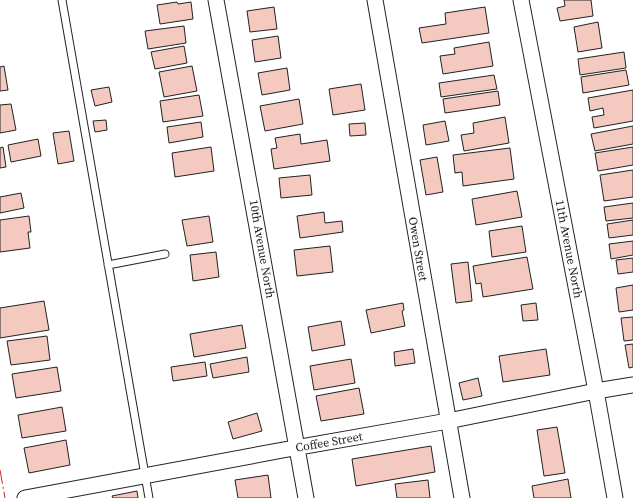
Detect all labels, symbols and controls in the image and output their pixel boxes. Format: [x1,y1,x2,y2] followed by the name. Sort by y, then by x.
[245,198,279,300] street label: 10th Avenue North
[552,198,586,300] street label: 11th Avenue North
[405,216,432,282] street label: Owen Street
[294,428,364,456] street label: Coffee Street

